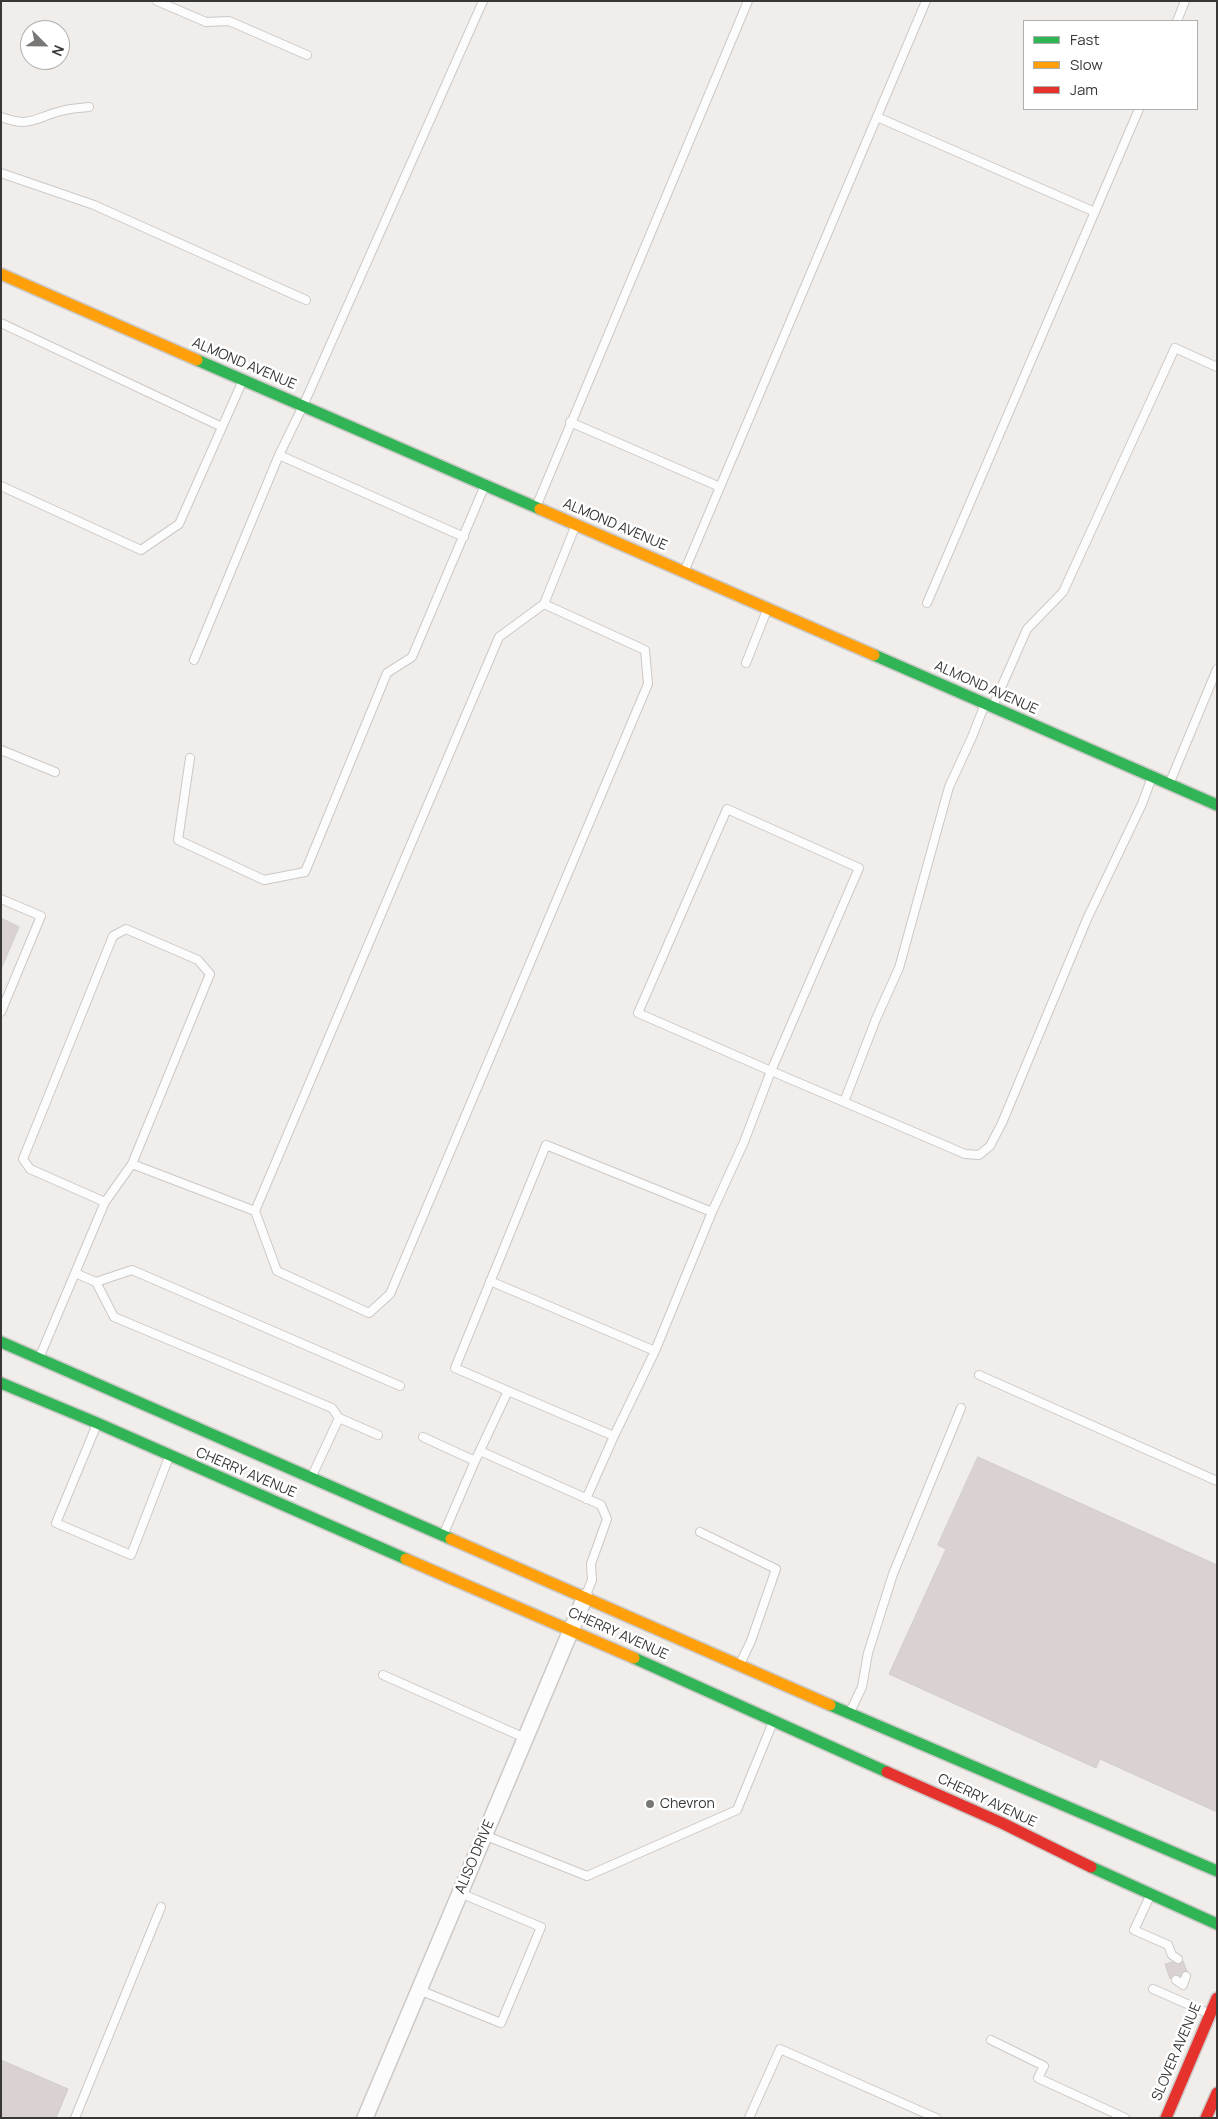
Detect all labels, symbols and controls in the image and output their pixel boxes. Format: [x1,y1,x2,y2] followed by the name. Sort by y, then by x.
[20,20,70,70] north arrow
[1023,20,1198,110] legend
[1070,29,1099,50] text: Fast
[48,42,69,59] text: N
[1070,54,1103,75] text: Slow
[1070,79,1098,100] text: Jam
[189,335,299,393] street label: ALMOND AVENUE
[560,496,670,554] street label: ALMOND AVENUE
[932,658,1040,718] street label: ALMOND AVENUE
[193,1444,299,1502] street label: CHERRY AVENUE
[566,1604,670,1664] street label: CHERRY AVENUE
[935,1771,1039,1831] street label: CHERRY AVENUE
[660,1796,715,1812] place label: Chevron
[644,1798,656,1810] marker: Chevron
[452,1817,498,1897] street label: ALISO DRIVE
[1149,2000,1205,2104] street label: SLOVER AVENUE

